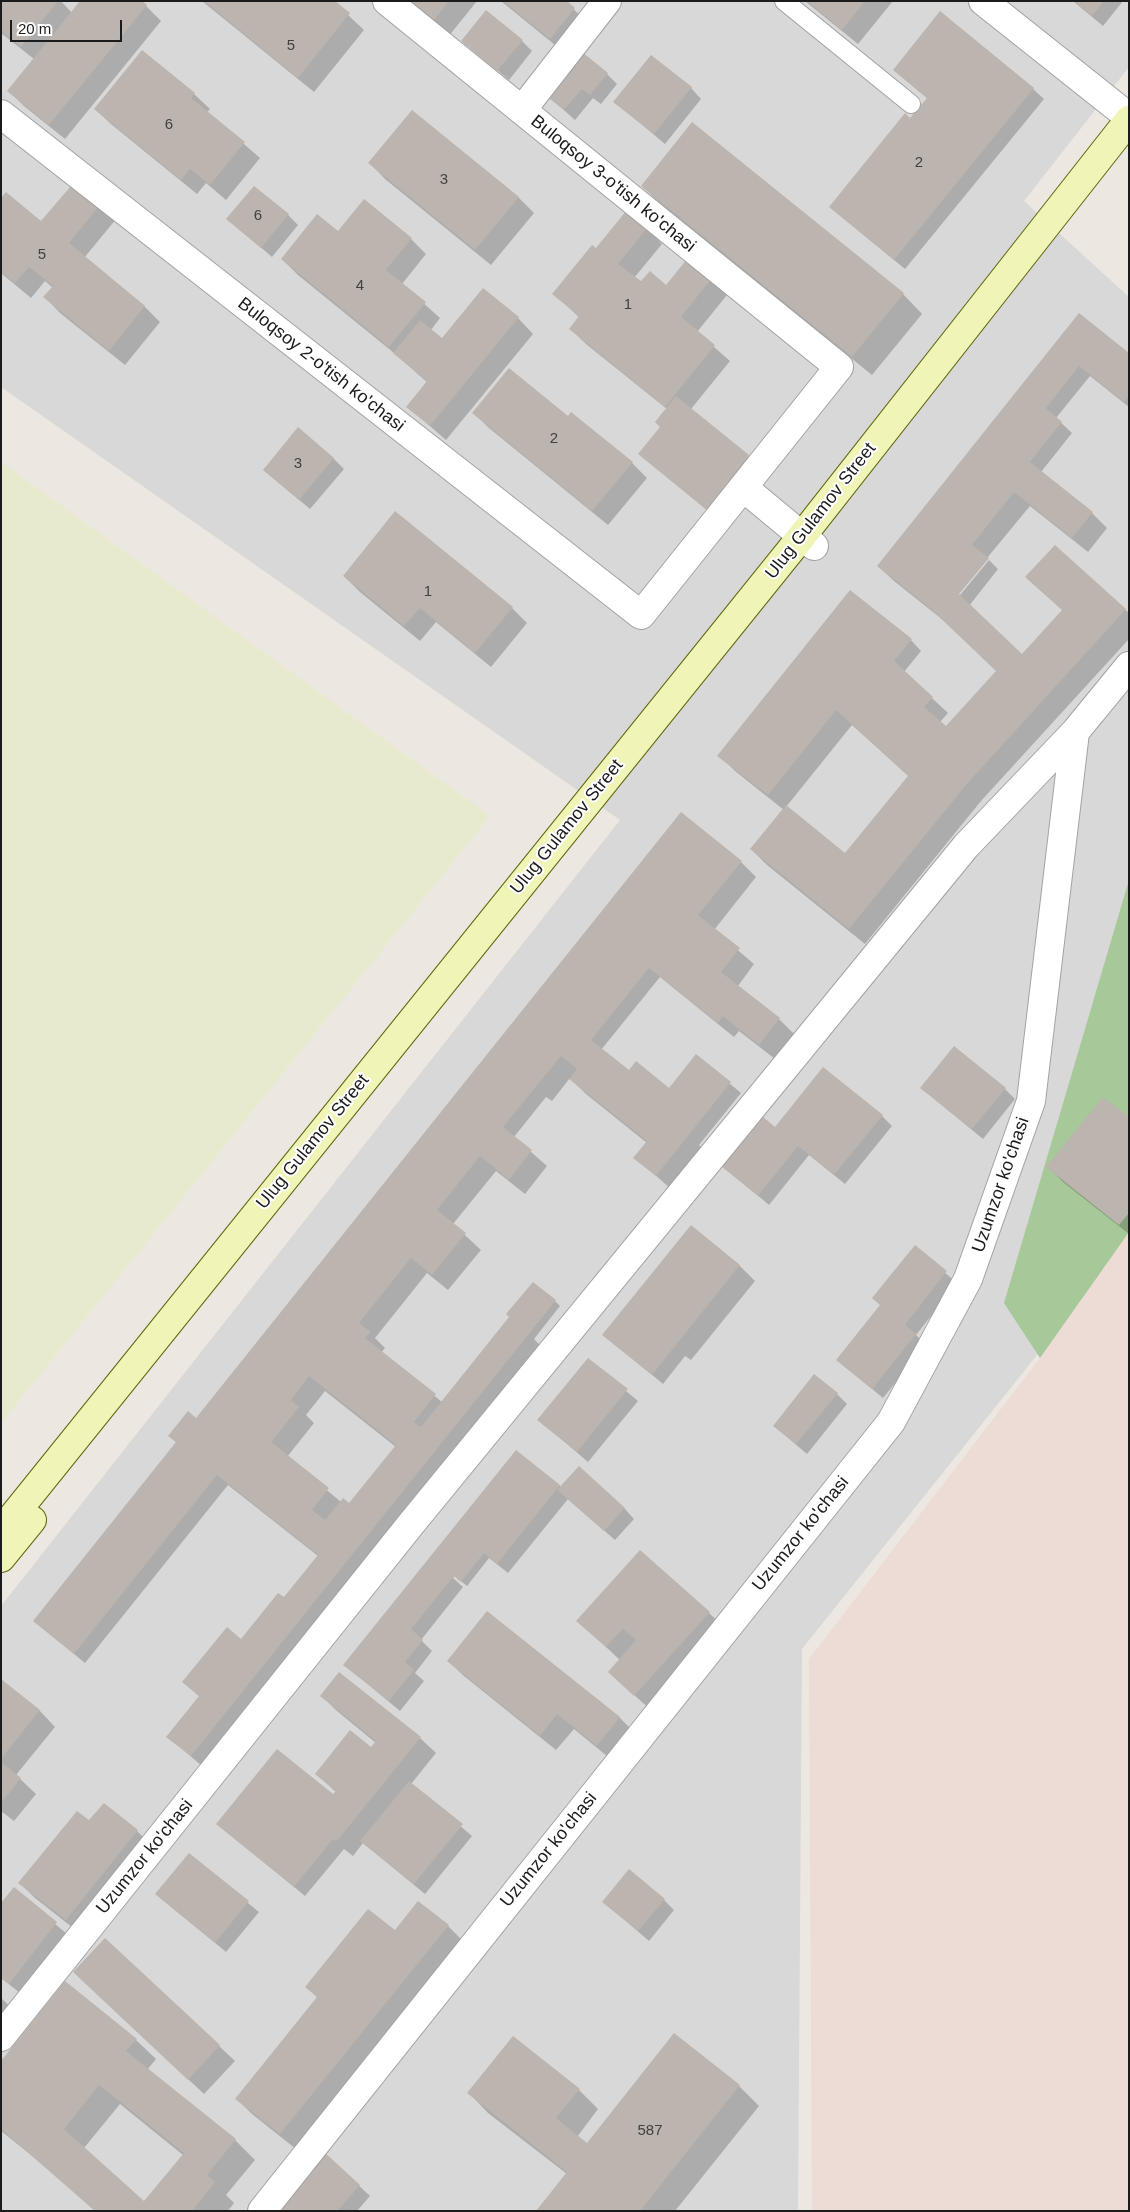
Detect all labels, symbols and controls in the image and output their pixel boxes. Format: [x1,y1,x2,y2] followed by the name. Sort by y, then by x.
[12,10,125,42] scale bar
[18,20,51,37] text: 20 m
[287,37,295,55] house number: 5
[526,111,700,257] street label: Buloqsoy 3-o'tish ko'chasi
[165,116,173,134] house number: 6
[915,154,923,172] house number: 2
[440,171,448,189] house number: 3
[254,207,262,225] house number: 6
[38,246,46,264] house number: 5
[356,277,364,295] house number: 4
[233,293,409,437] street label: Buloqsoy 2-o'tish ko'chasi
[624,296,632,314] house number: 1
[550,430,558,448] house number: 2
[761,439,881,583] street label: Ulug Gulamov Street
[294,455,302,473] house number: 3
[424,583,432,601] house number: 1
[506,755,628,899] street label: Ulug Gulamov Street
[252,1070,374,1214] street label: Ulug Gulamov Street
[968,1115,1034,1255] street label: Uzumzor ko'chasi
[748,1472,854,1596] street label: Uzumzor ko'chasi
[496,1788,602,1912] street label: Uzumzor ko'chasi
[92,1795,198,1919] street label: Uzumzor ko'chasi
[637,2122,663,2140] house number: 587

